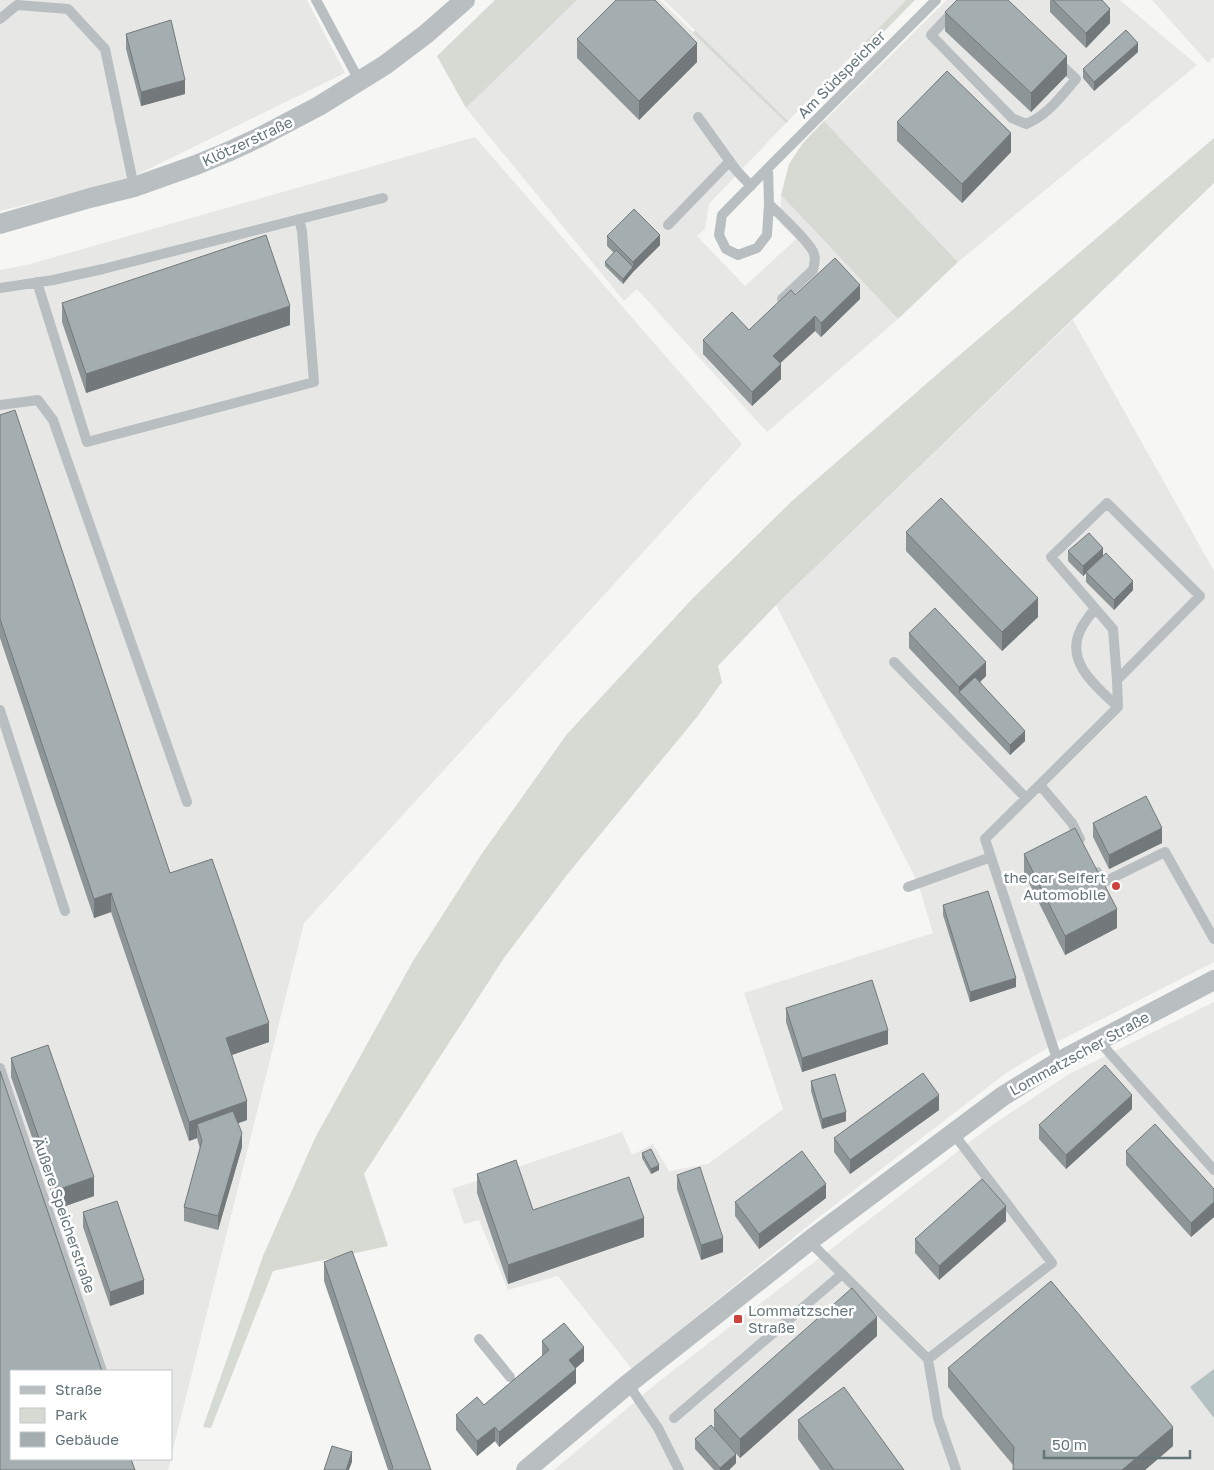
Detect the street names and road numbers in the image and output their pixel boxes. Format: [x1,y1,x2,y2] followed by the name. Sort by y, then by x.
[793,26,889,122] street label: Am Südspeicher
[199,112,295,170] street label: Klötzerstraße
[1006,1007,1152,1099] street label: Lommatzscher Straße
[30,1135,100,1295] street label: Äußere Speicherstraße

